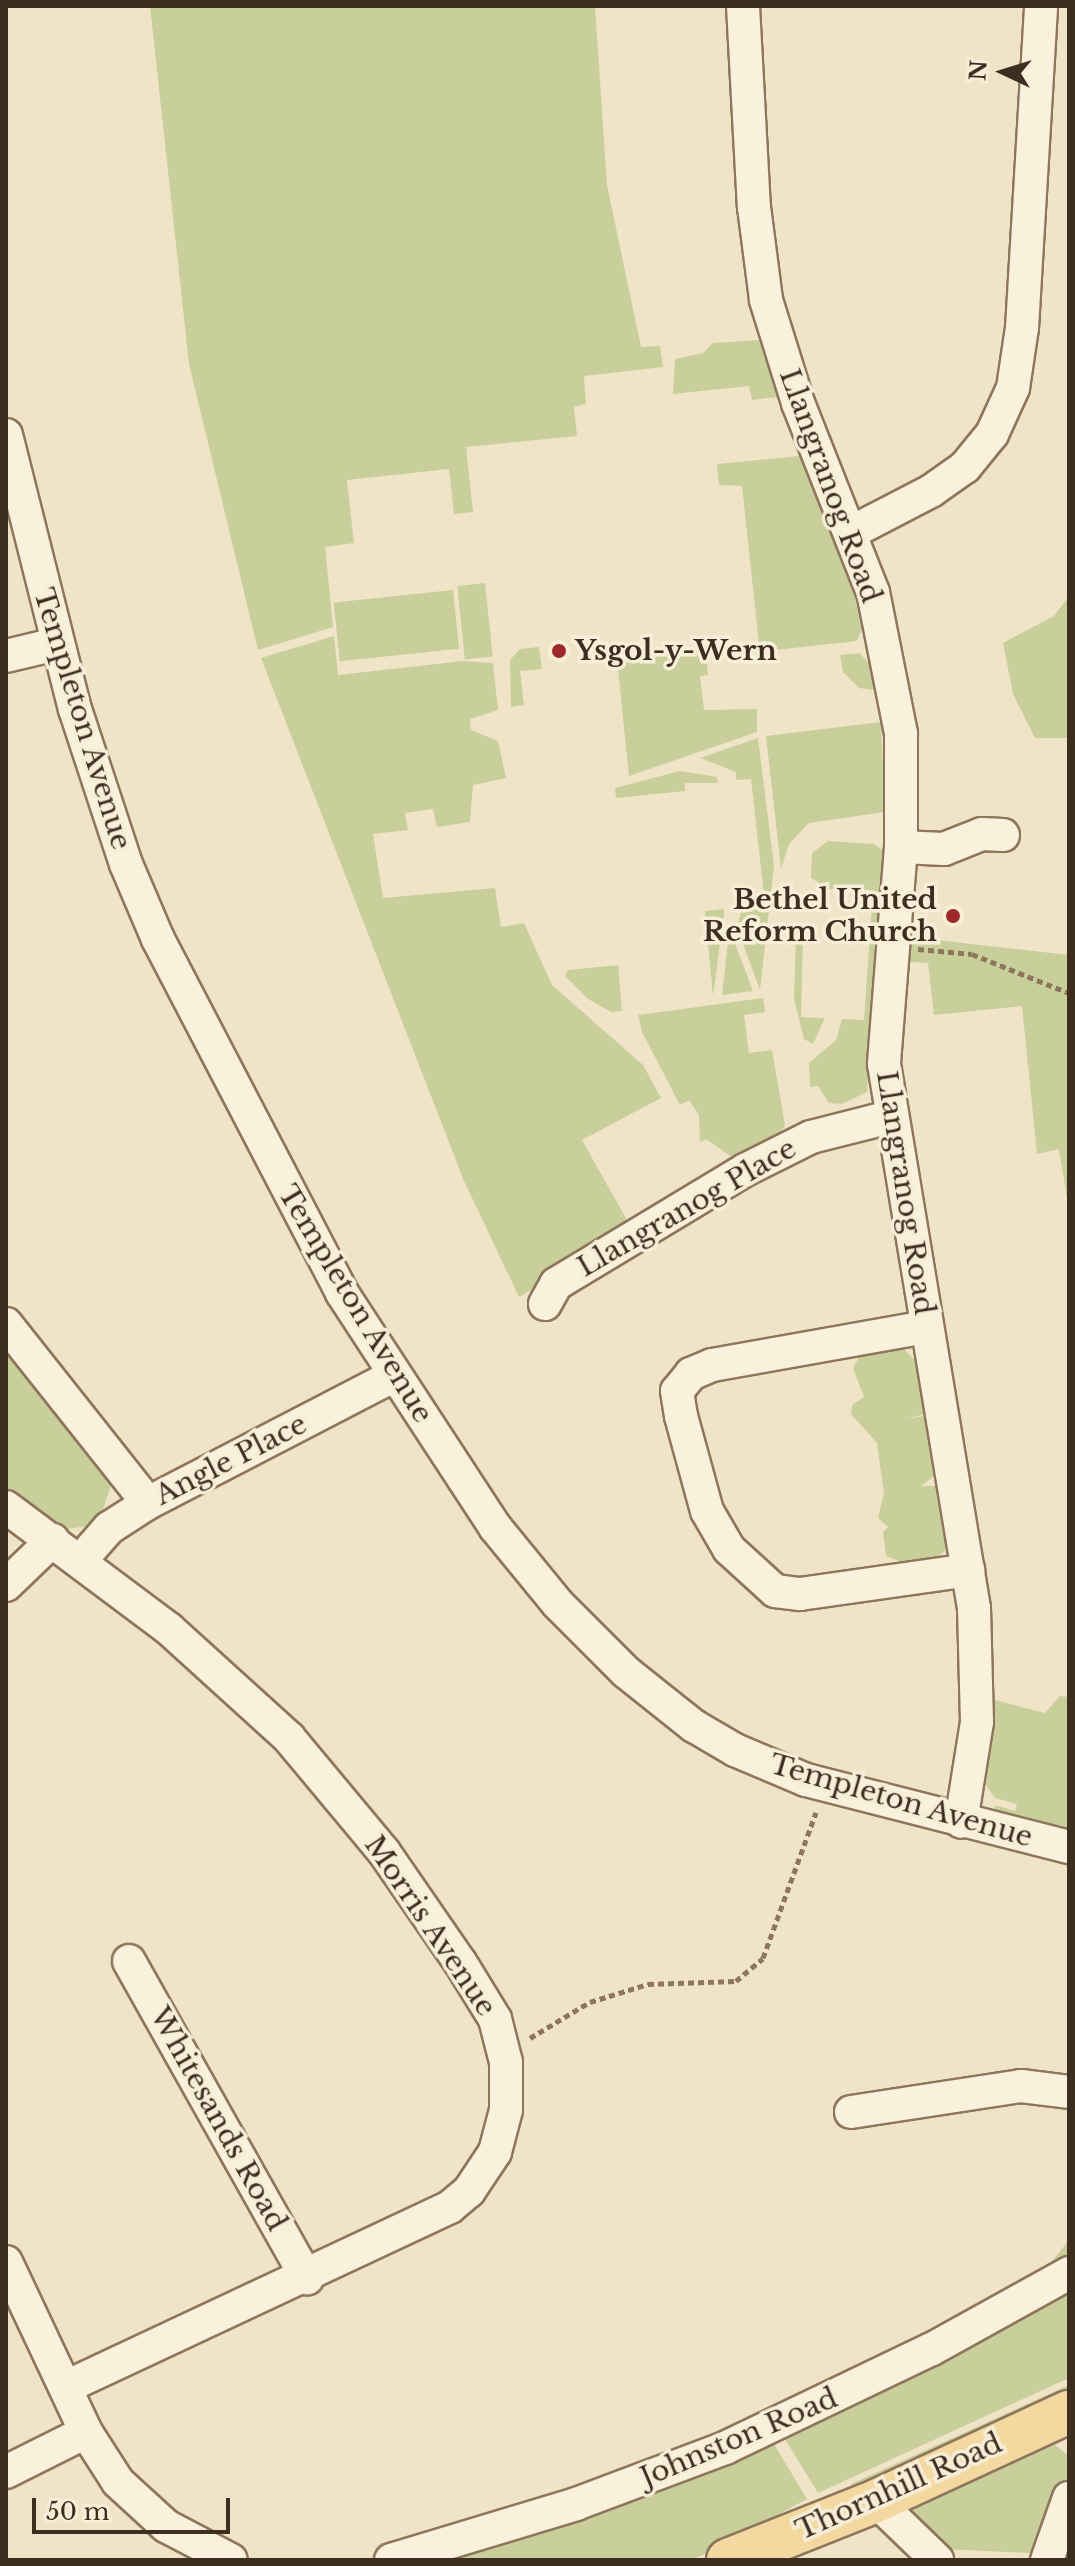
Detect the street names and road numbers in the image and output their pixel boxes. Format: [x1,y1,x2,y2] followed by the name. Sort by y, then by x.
[772,364,888,608] street label: Llangranog Road
[26,584,138,854] street label: Templeton Avenue
[869,1068,941,1318] street label: Llangranog Road
[572,1132,802,1284] street label: Llangranog Place
[270,1179,440,1429] street label: Templeton Avenue
[150,1407,312,1513] street label: Angle Place
[765,1747,1037,1855] street label: Templeton Avenue
[357,1829,503,2023] street label: Morris Avenue
[143,2001,293,2237] street label: Whitesands Road
[636,2381,842,2495] street label: Johnston Road
[791,2426,1007,2548] street label: Thornhill Road

